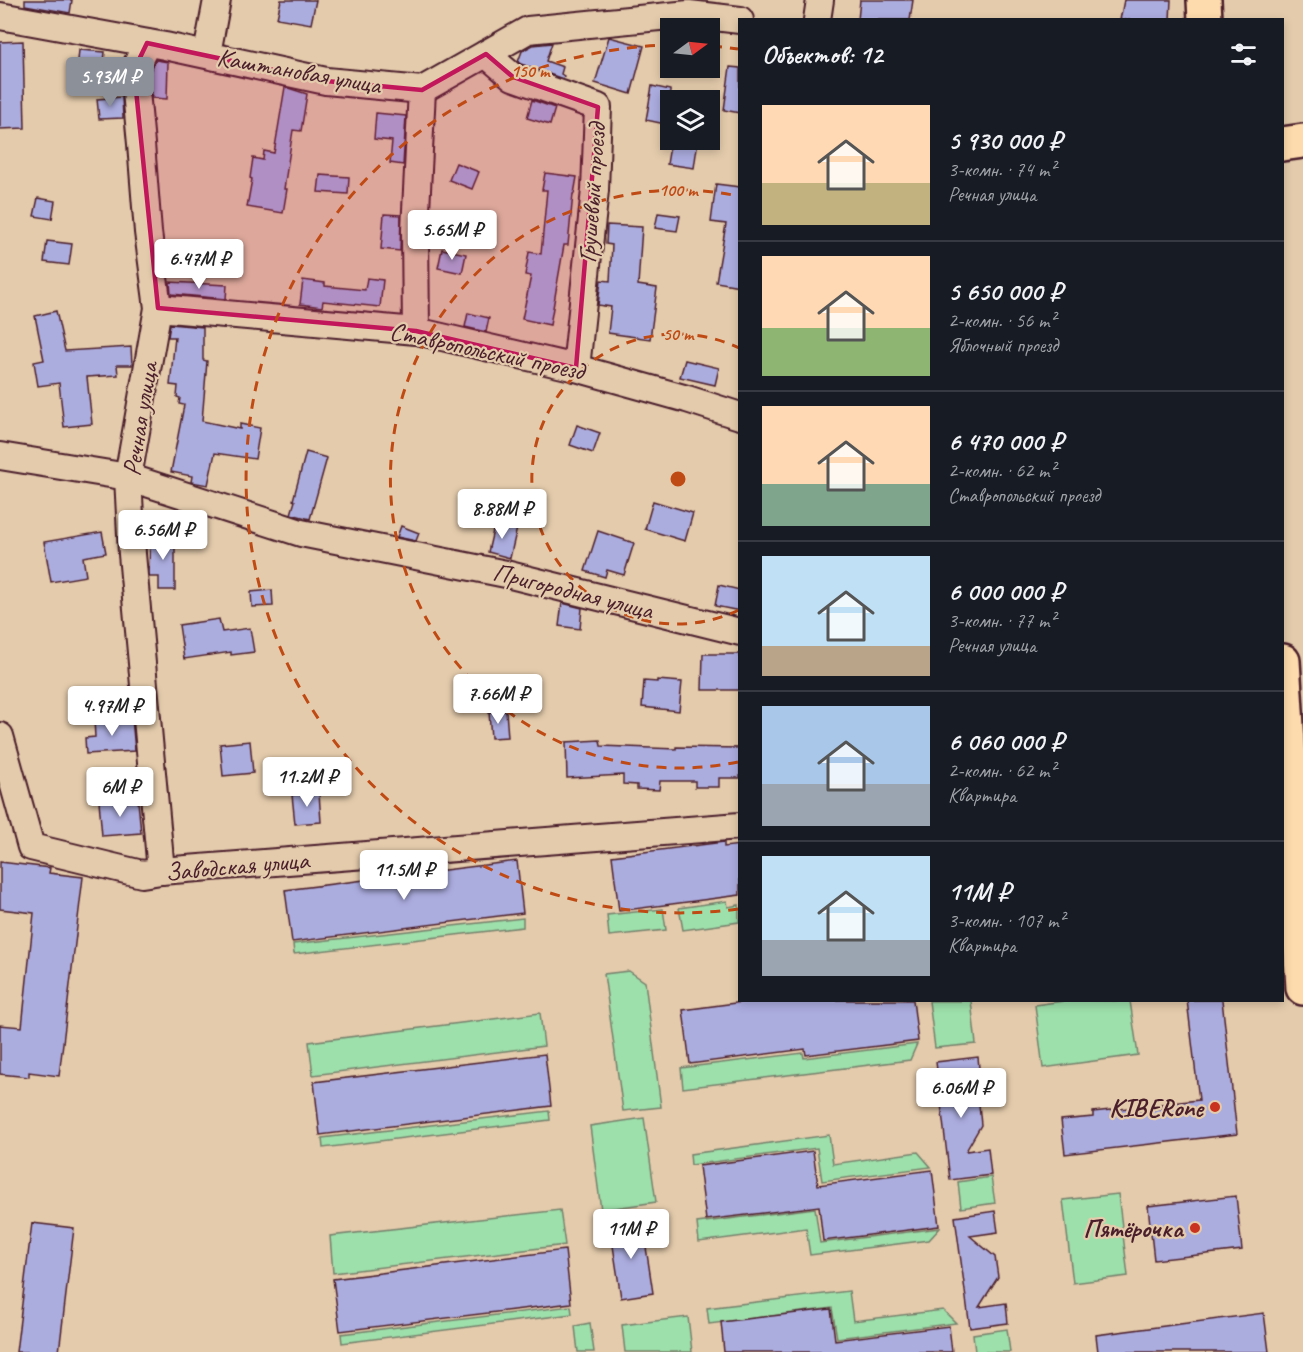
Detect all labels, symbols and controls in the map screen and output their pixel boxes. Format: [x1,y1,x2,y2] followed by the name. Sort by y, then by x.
[660,18,720,78] north arrow
[660,18,720,150] map controls
[762,38,882,71] text: Объектов: 12
[1227,38,1260,71] icon: filters
[215,40,385,102] street label: Каштановая улица
[55,57,165,108] pin: 5.93M ₽
[511,60,551,82] text: 150 m
[80,64,140,89] text: 5.93M ₽
[660,90,720,150] button: layers
[571,119,614,264] street label: Грушевый проезд
[948,124,1062,157] text: 5 930 000 ₽
[810,129,882,201] icon: home
[948,157,1056,182] text: 3-комн. · 74 m²
[659,179,699,201] text: 100 m
[948,182,1036,207] text: Речная улица
[397,210,507,261] pin: 5.65M ₽
[422,217,482,242] text: 5.65M ₽
[144,239,254,290] pin: 6.47M ₽
[168,246,230,271] text: 6.47M ₽
[948,275,1062,308] text: 5 650 000 ₽
[810,280,882,352] icon: home
[948,308,1056,333] text: 2-комн. · 56 m²
[387,314,590,388] street label: Ставропольский проезд
[663,323,695,345] text: 50 m
[948,333,1058,358] text: Яблочный проезд
[115,358,166,478] street label: Речная улица
[948,425,1063,458] text: 6 470 000 ₽
[810,430,882,502] icon: home
[948,458,1056,483] text: 2-комн. · 62 m²
[668,469,688,489] centre of rings
[948,483,1100,508] text: Ставропольский проезд
[447,489,557,540] pin: 8.88M ₽
[472,496,532,521] text: 8.88M ₽
[108,510,218,561] pin: 6.56M ₽
[132,517,194,542] text: 6.56M ₽
[490,555,658,627] street label: Пригородная улица
[948,575,1063,608] text: 6 000 000 ₽
[810,580,882,652] icon: home
[948,608,1056,633] text: 3-комн. · 77 m²
[948,633,1036,658] text: Речная улица
[443,674,553,725] pin: 7.66M ₽
[467,681,529,706] text: 7.66M ₽
[57,686,167,737] pin: 4.97M ₽
[82,693,142,718] text: 4.97M ₽
[948,725,1063,758] text: 6 060 000 ₽
[810,730,882,802] icon: home
[252,757,362,808] pin: 11.2M ₽
[948,758,1056,783] text: 2-комн. · 62 m²
[277,764,337,789] text: 11.2M ₽
[84,767,156,818] pin: 6M ₽
[100,774,140,799] text: 6M ₽
[948,783,1016,808] text: Квартира
[164,843,312,889] street label: Заводская улица
[349,850,459,901] pin: 11.5M ₽
[374,857,434,882] text: 11.5M ₽
[948,875,1010,908] text: 11M ₽
[810,880,882,952] icon: home
[948,908,1065,933] text: 3-комн. · 107 m²
[948,933,1016,958] text: Квартира
[906,1068,1016,1119] pin: 6.06M ₽
[930,1075,992,1100] text: 6.06M ₽
[1109,1091,1205,1124] place label: KIBERone
[1208,1100,1222,1114] marker: KIBERone
[589,1209,673,1260] pin: 11M ₽
[1083,1212,1185,1245] place label: Пятёрочка
[607,1216,655,1241] text: 11M ₽
[1188,1221,1202,1235] marker: Пятёрочка

